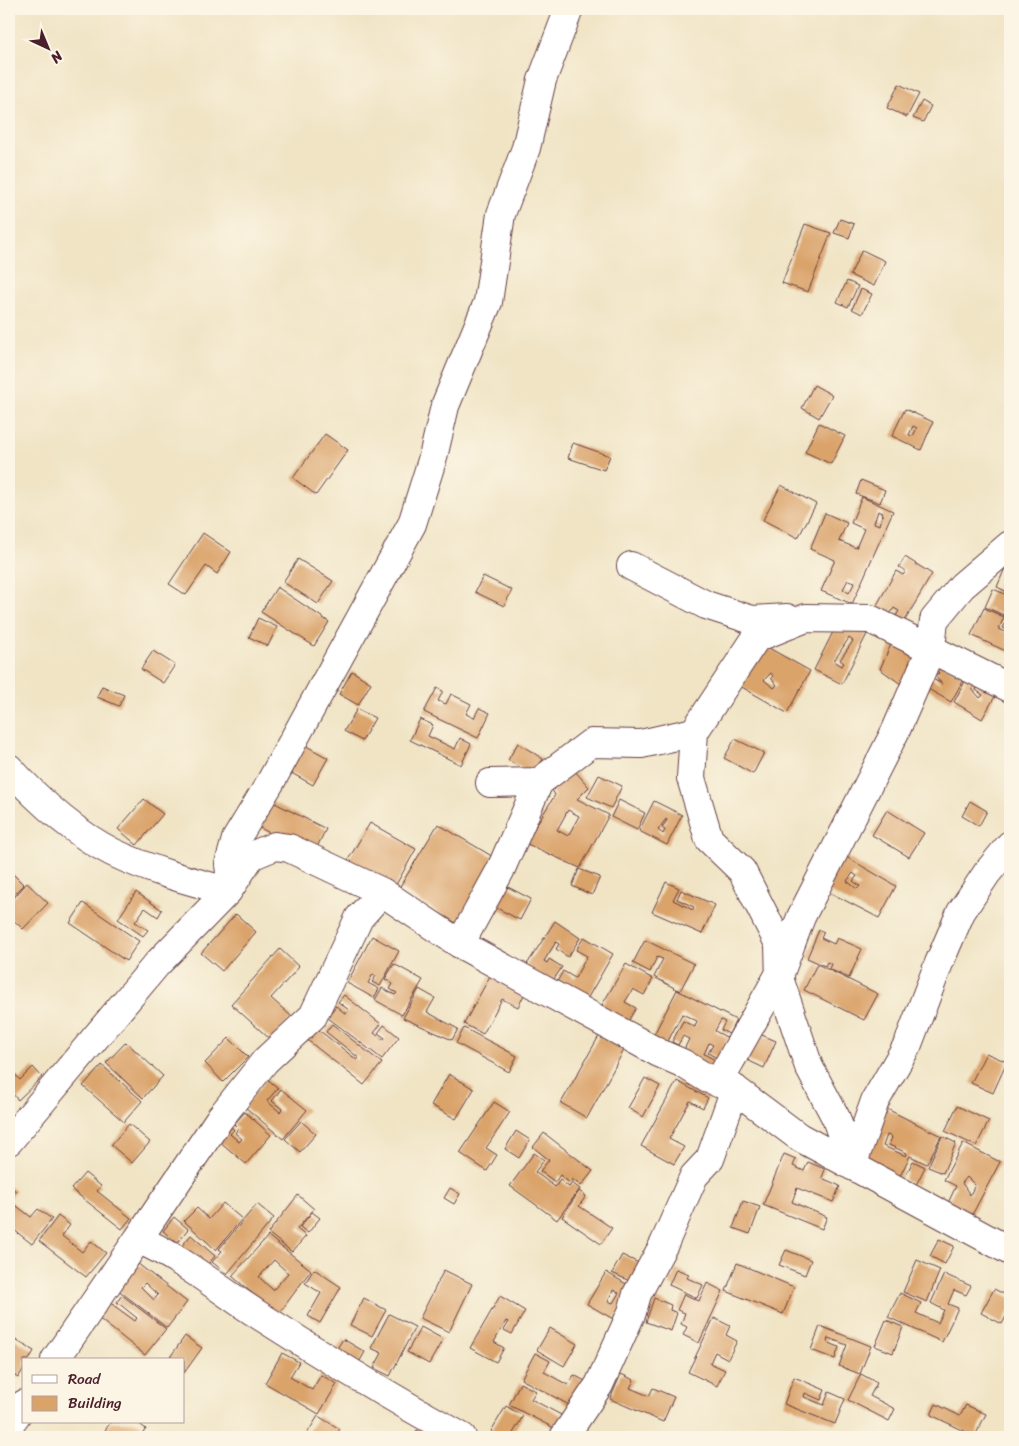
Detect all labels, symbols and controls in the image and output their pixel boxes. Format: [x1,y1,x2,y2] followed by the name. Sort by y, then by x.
[22,22,72,72] north arrow
[44,44,70,70] text: N
[22,1358,185,1424] legend
[68,1366,101,1392] text: Road
[68,1390,122,1416] text: Building

